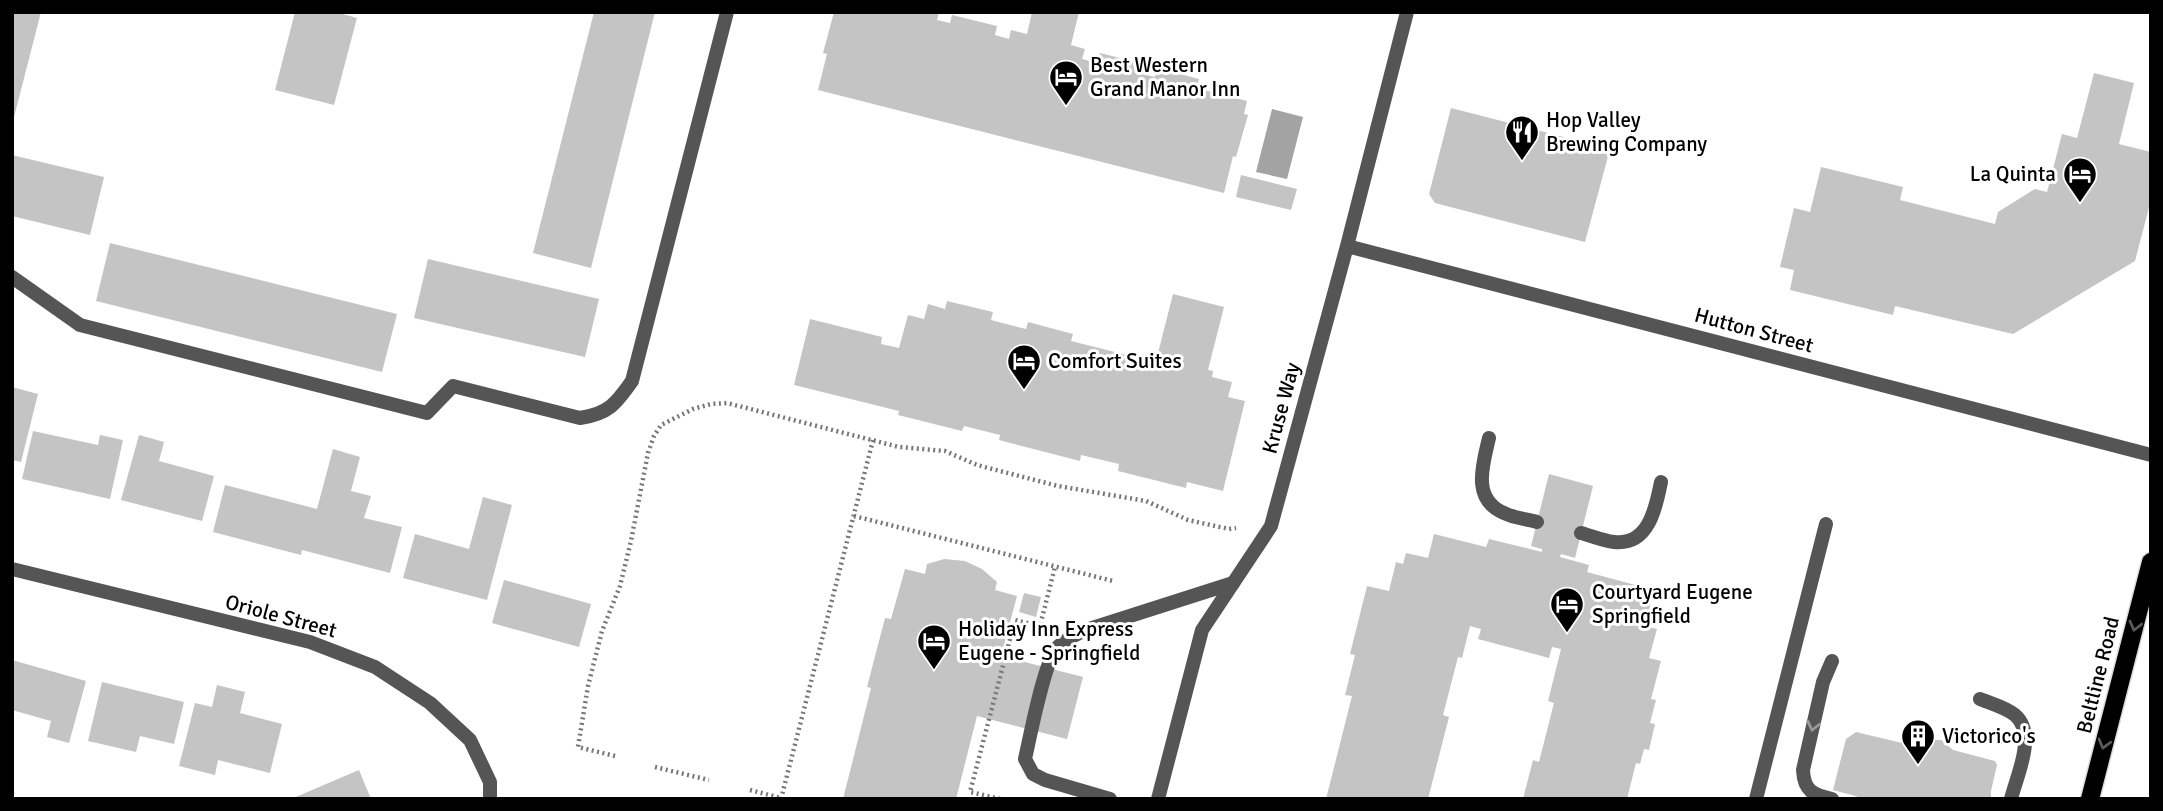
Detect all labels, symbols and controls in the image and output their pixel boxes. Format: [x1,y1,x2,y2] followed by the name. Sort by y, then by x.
[1090,52,1240,102] place label: Best Western Grand Manor Inn
[1047,58,1085,107] hotel icon: Best Western Grand Manor Inn
[1546,107,1707,157] place label: Hop Valley Brewing Company
[1503,113,1541,162] restaurant icon: Hop Valley Brewing Company
[2061,155,2099,204] hotel icon: La Quinta
[1970,161,2056,187] place label: La Quinta
[1692,302,1816,358] street label: Hutton Street
[1005,342,1043,391] hotel icon: Comfort Suites
[1048,348,1182,374] place label: Comfort Suites
[1256,359,1306,456] street label: Kruse Way
[1592,579,1753,629] place label: Courtyard Eugene Springfield
[1548,585,1586,634] hotel icon: Courtyard Eugene Springfield
[222,589,340,643] street label: Oriole Street
[2071,614,2125,736] street label: Beltline Road
[958,616,1140,666] place label: Holiday Inn Express Eugene - Springfield
[2129,620,2143,632] one-way arrow
[915,622,953,671] hotel icon: Holiday Inn Express Eugene - Springfield
[1899,717,1937,766] building icon: Victorico's
[1807,720,1822,732] one-way arrow
[1942,723,2036,749] place label: Victorico's
[2098,738,2112,750] one-way arrow

